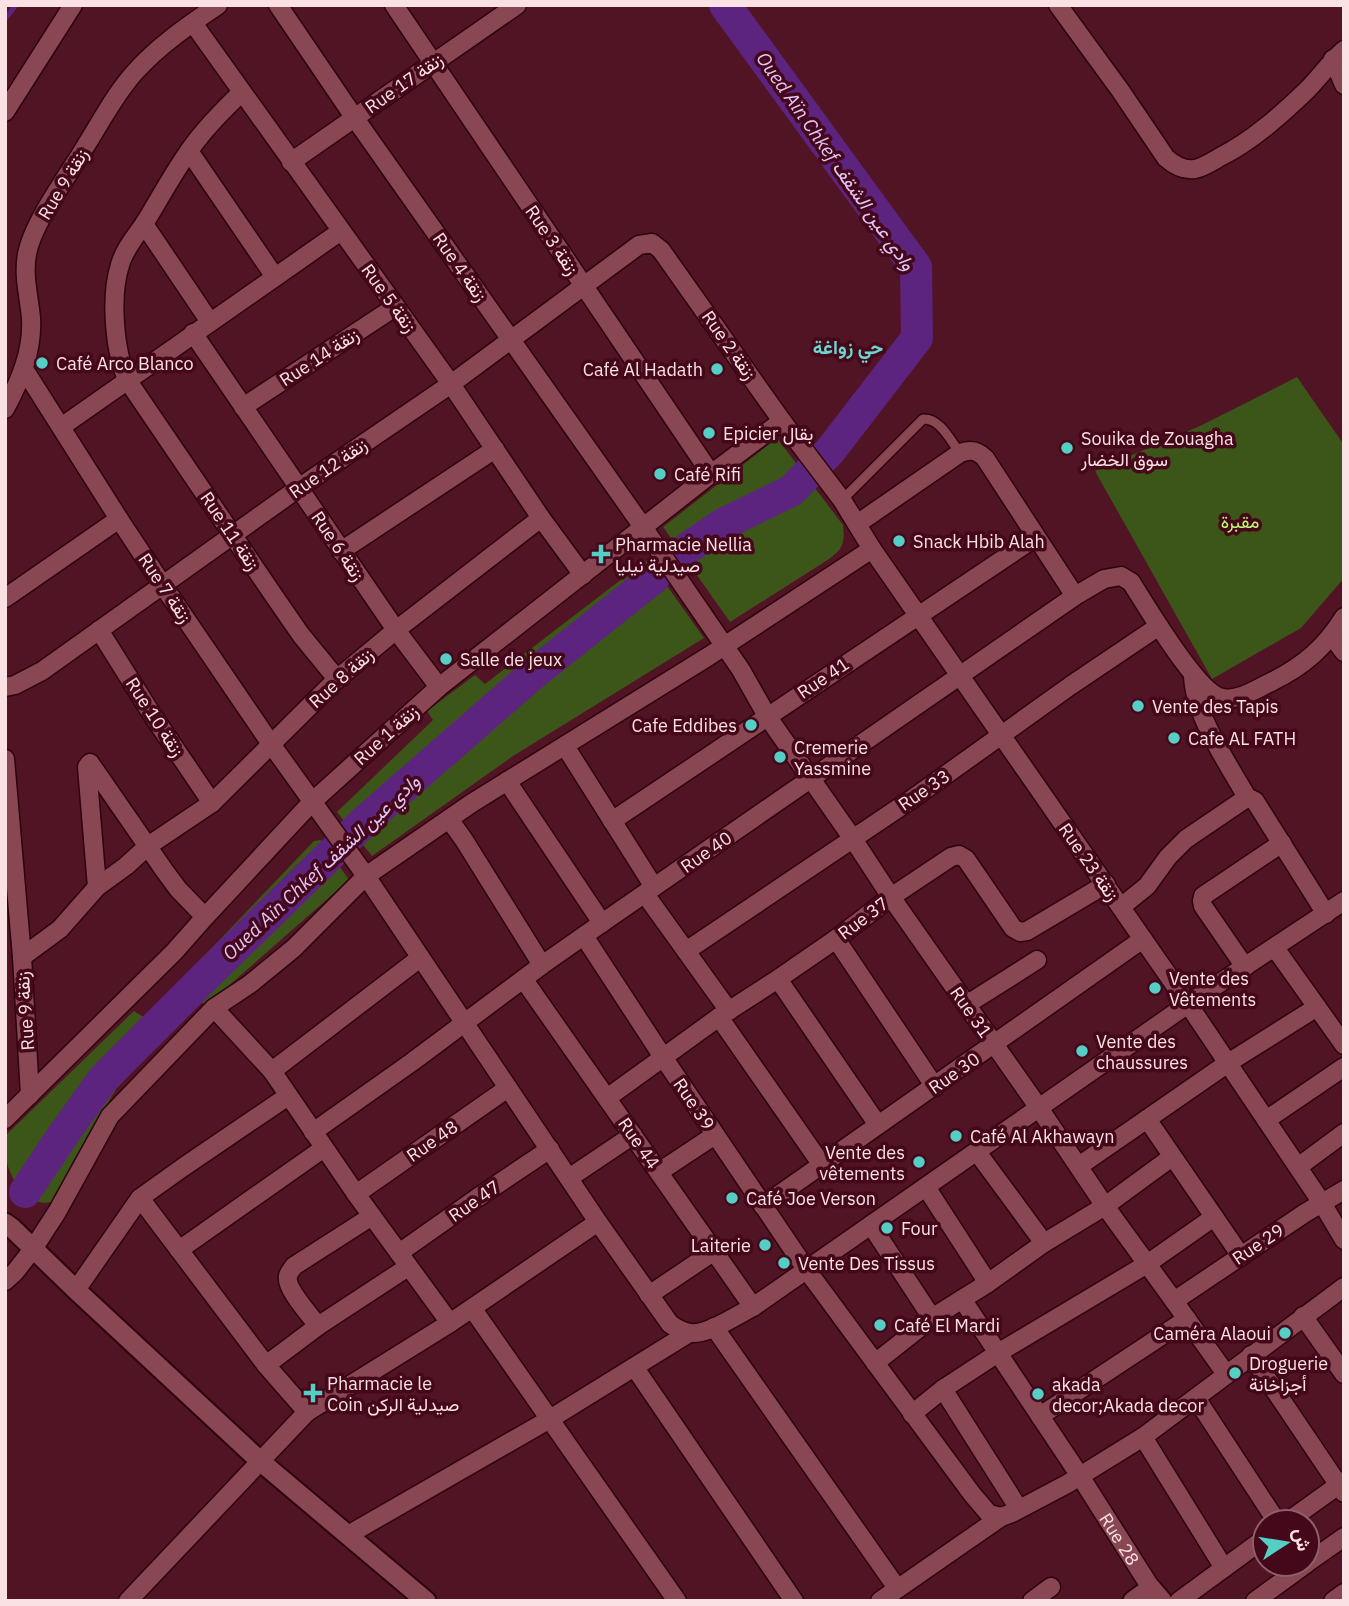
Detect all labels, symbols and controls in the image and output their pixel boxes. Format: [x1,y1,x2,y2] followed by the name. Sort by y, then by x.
[748,47,921,278] water label: Oued Aïn Chkef وادي عين الشقف
[361,48,447,118] street label: Rue 17 زنقة
[33,144,93,224] street label: Rue 9 زنقة
[520,201,584,279] street label: Rue 3 زنقة
[428,228,492,306] street label: Rue 4 زنقة
[356,259,422,337] street label: Rue 5 زنقة
[697,306,761,384] street label: Rue 2 زنقة
[275,323,363,391] street label: Rue 14 زنقة
[813,335,883,364] district label: حي زواغة
[56,352,194,375] place label: Café Arco Blanco
[34,355,50,371] marker: Café Arco Blanco
[583,358,703,381] place label: Café Al Hadath
[709,361,725,377] marker: Café Al Hadath
[723,422,813,445] place label: Epicier بقال
[701,425,717,441] marker: Epicier بقال
[1080,427,1234,471] place label: Souika de Zouagha سوق الخضار
[285,433,371,503] street label: Rue 12 زنقة
[1059,440,1075,456] marker: Souika de Zouagha سوق الخضار
[674,463,741,486] place label: Café Rifi
[652,466,668,482] marker: Café Rifi
[195,487,265,575] street label: Rue 11 زنقة
[306,507,370,585] street label: Rue 6 زنقة
[1221,510,1259,533] park label: مقبرة
[913,530,1045,553] place label: Snack Hbib Alah
[615,533,752,577] place label: Pharmacie Nellia صيدلية نيليا
[891,533,907,549] marker: Snack Hbib Alah
[593,546,609,562] marker: Pharmacie Nellia صيدلية نيليا
[133,549,197,627] street label: Rue 7 زنقة
[304,643,378,713] street label: Rue 8 زنقة
[460,648,562,671] place label: Salle de jeux
[438,651,454,667] marker: Salle de jeux
[793,652,853,704] street label: Rue 41
[121,673,189,761] street label: Rue 10 زنقة
[1152,695,1279,718] place label: Vente des Tapis
[1130,698,1146,714] marker: Vente des Tapis
[349,700,423,770] street label: Rue 1 زنقة
[632,714,737,737] place label: Cafe Eddibes
[743,717,759,733] marker: Cafe Eddibes
[1188,727,1296,750] place label: Cafe AL FATH
[1166,730,1182,746] marker: Cafe AL FATH
[794,736,871,780] place label: Cremerie Yassmine
[772,749,788,765] marker: Cremerie Yassmine
[894,764,954,816] street label: Rue 33
[217,769,428,968] water label: Oued Aïn Chkef وادي عين الشقف
[1054,819,1124,905] street label: Rue 23 زنقة
[676,826,736,878] street label: Rue 40
[833,892,893,944] street label: Rue 37
[1169,967,1256,1011] place label: Vente des Vêtements
[11,971,39,1051] street label: Rue 9 زنقة
[1147,980,1163,996] marker: Vente des Vêtements
[945,982,997,1042] street label: Rue 31
[1096,1030,1188,1074] place label: Vente des chaussures
[1074,1043,1090,1059] marker: Vente des chaussures
[924,1047,984,1099] street label: Rue 30
[668,1074,720,1134] street label: Rue 39
[613,1113,665,1173] street label: Rue 44
[402,1115,462,1167] street label: Rue 48
[970,1125,1115,1148] place label: Café Al Akhawayn
[948,1128,964,1144] marker: Café Al Akhawayn
[819,1141,905,1185] place label: Vente des vêtements
[911,1154,927,1170] marker: Vente des vêtements
[444,1175,504,1227] street label: Rue 47
[746,1187,876,1210] place label: Café Joe Verson
[724,1190,740,1206] marker: Café Joe Verson
[901,1217,938,1240] place label: Four
[1228,1218,1288,1270] street label: Rue 29
[879,1220,895,1236] marker: Four
[691,1234,751,1257] place label: Laiterie
[757,1237,773,1253] marker: Laiterie
[798,1252,935,1275] place label: Vente Des Tissus
[776,1255,792,1271] marker: Vente Des Tissus
[894,1314,1000,1337] place label: Café El Mardi
[872,1317,888,1333] marker: Café El Mardi
[1153,1322,1271,1345] place label: Caméra Alaoui
[1277,1325,1293,1341] marker: Caméra Alaoui
[1249,1352,1328,1396] place label: Droguerie أجزاخانة
[1227,1365,1243,1381] marker: Droguerie أجزاخانة
[327,1372,459,1416] place label: Pharmacie le Coin صيدلية الركن
[1052,1373,1204,1417] place label: akada decor;Akada decor
[305,1385,321,1401] marker: Pharmacie le Coin صيدلية الركن
[1030,1386,1046,1402] marker: akada decor;Akada decor
[1095,1508,1145,1569] street label: Rue 28
[1251,1508,1321,1578] north arrow
[1289,1526,1317,1553] text: ش

